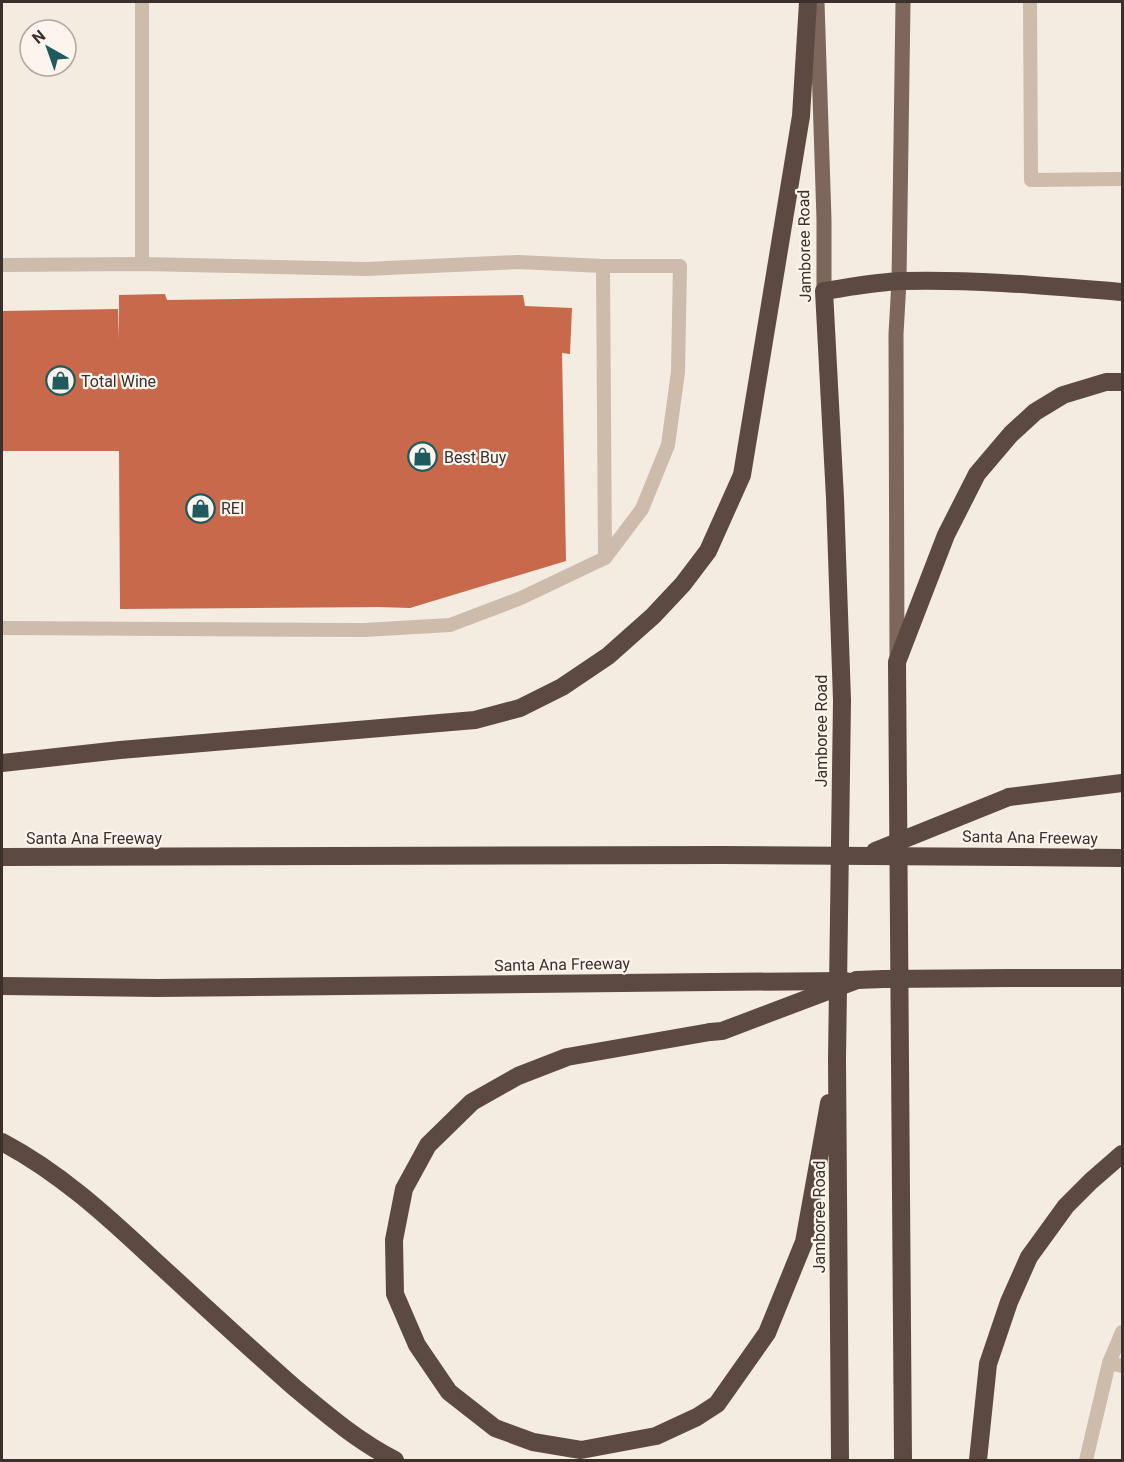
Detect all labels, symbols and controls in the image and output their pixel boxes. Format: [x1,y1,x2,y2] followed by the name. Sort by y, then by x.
[18,18,78,78] north arrow
[28,26,49,48] text: N
[794,190,815,302] street label: Jamboree Road
[44,365,76,397] shop icon: Total Wine
[81,372,156,391] place label: Total Wine
[407,441,439,473] shop icon: Best Buy
[444,448,507,467] place label: Best Buy
[184,492,216,524] shop icon: REI
[221,499,244,518] place label: REI
[812,675,831,787] street label: Jamboree Road
[962,827,1099,848] street label: Santa Ana Freeway
[26,829,162,848] street label: Santa Ana Freeway
[494,954,631,975] street label: Santa Ana Freeway
[810,1161,829,1273] street label: Jamboree Road

